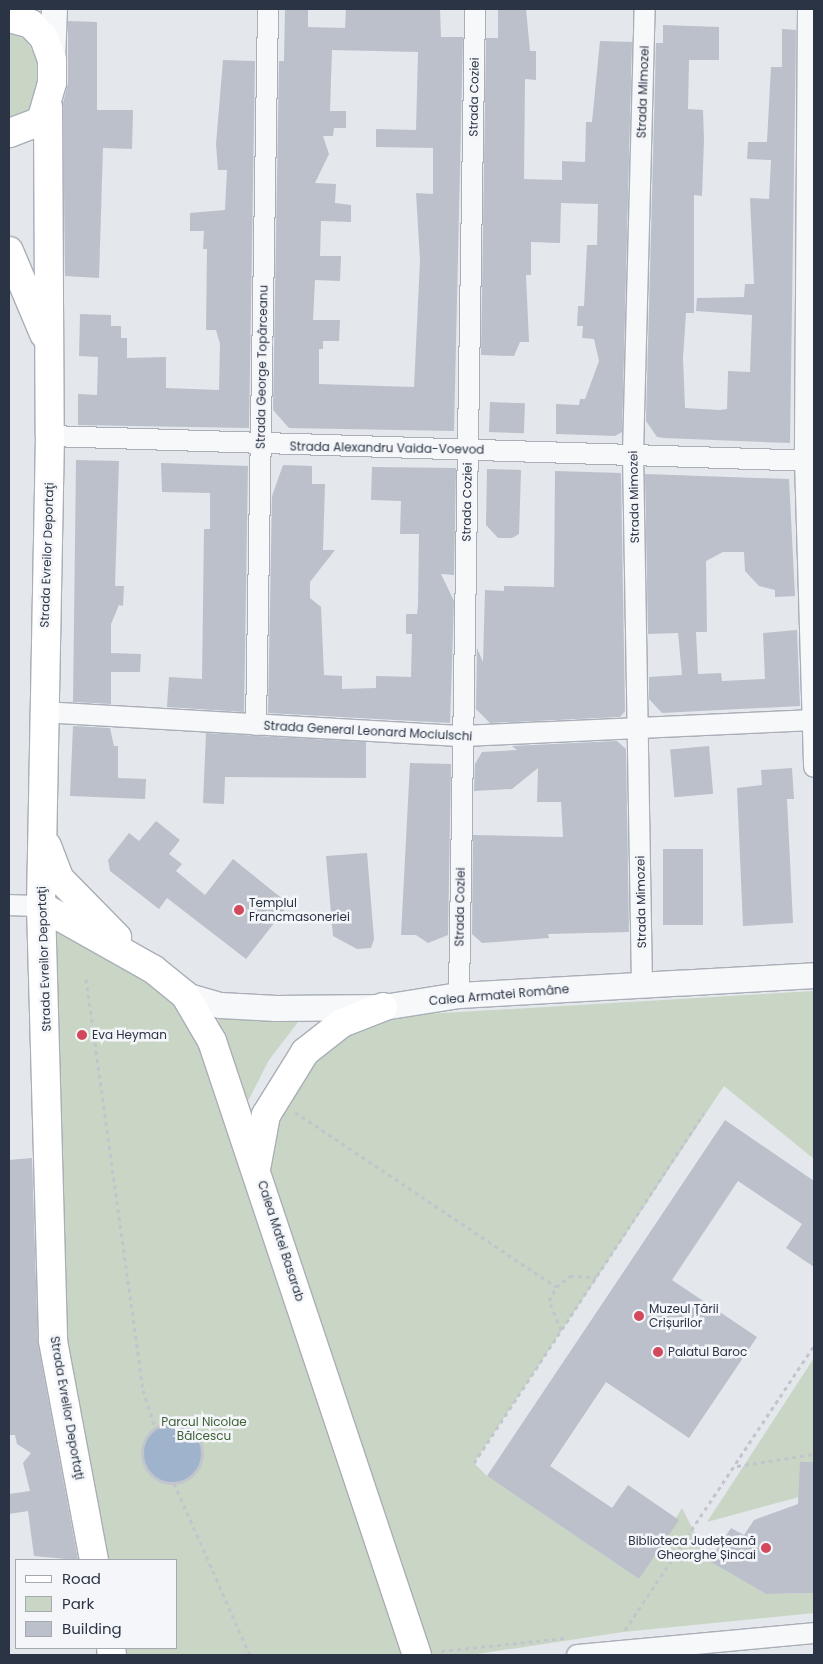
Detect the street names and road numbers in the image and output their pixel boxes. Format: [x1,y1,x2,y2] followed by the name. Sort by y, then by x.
[634,45,652,139] street label: Strada Mimozei
[466,57,482,137] street label: Strada Coziei
[253,285,271,449] street label: Strada George Topârceanu
[290,439,484,457] street label: Strada Alexandru Vaida-Voevod
[626,451,642,543] street label: Strada Mimozei
[459,462,475,542] street label: Strada Coziei
[37,482,57,628] street label: Strada Evreilor Deportaţi
[263,718,473,744] street label: Strada General Leonard Mociulschi
[633,856,649,948] street label: Strada Mimozei
[452,867,468,947] street label: Strada Coziei
[34,886,54,1032] street label: Strada Evreilor Deportaţi
[428,982,570,1008] street label: Calea Armatei Române
[255,1179,307,1303] street label: Calea Matei Basarab
[47,1335,87,1481] street label: Strada Evreilor Deportaţi

